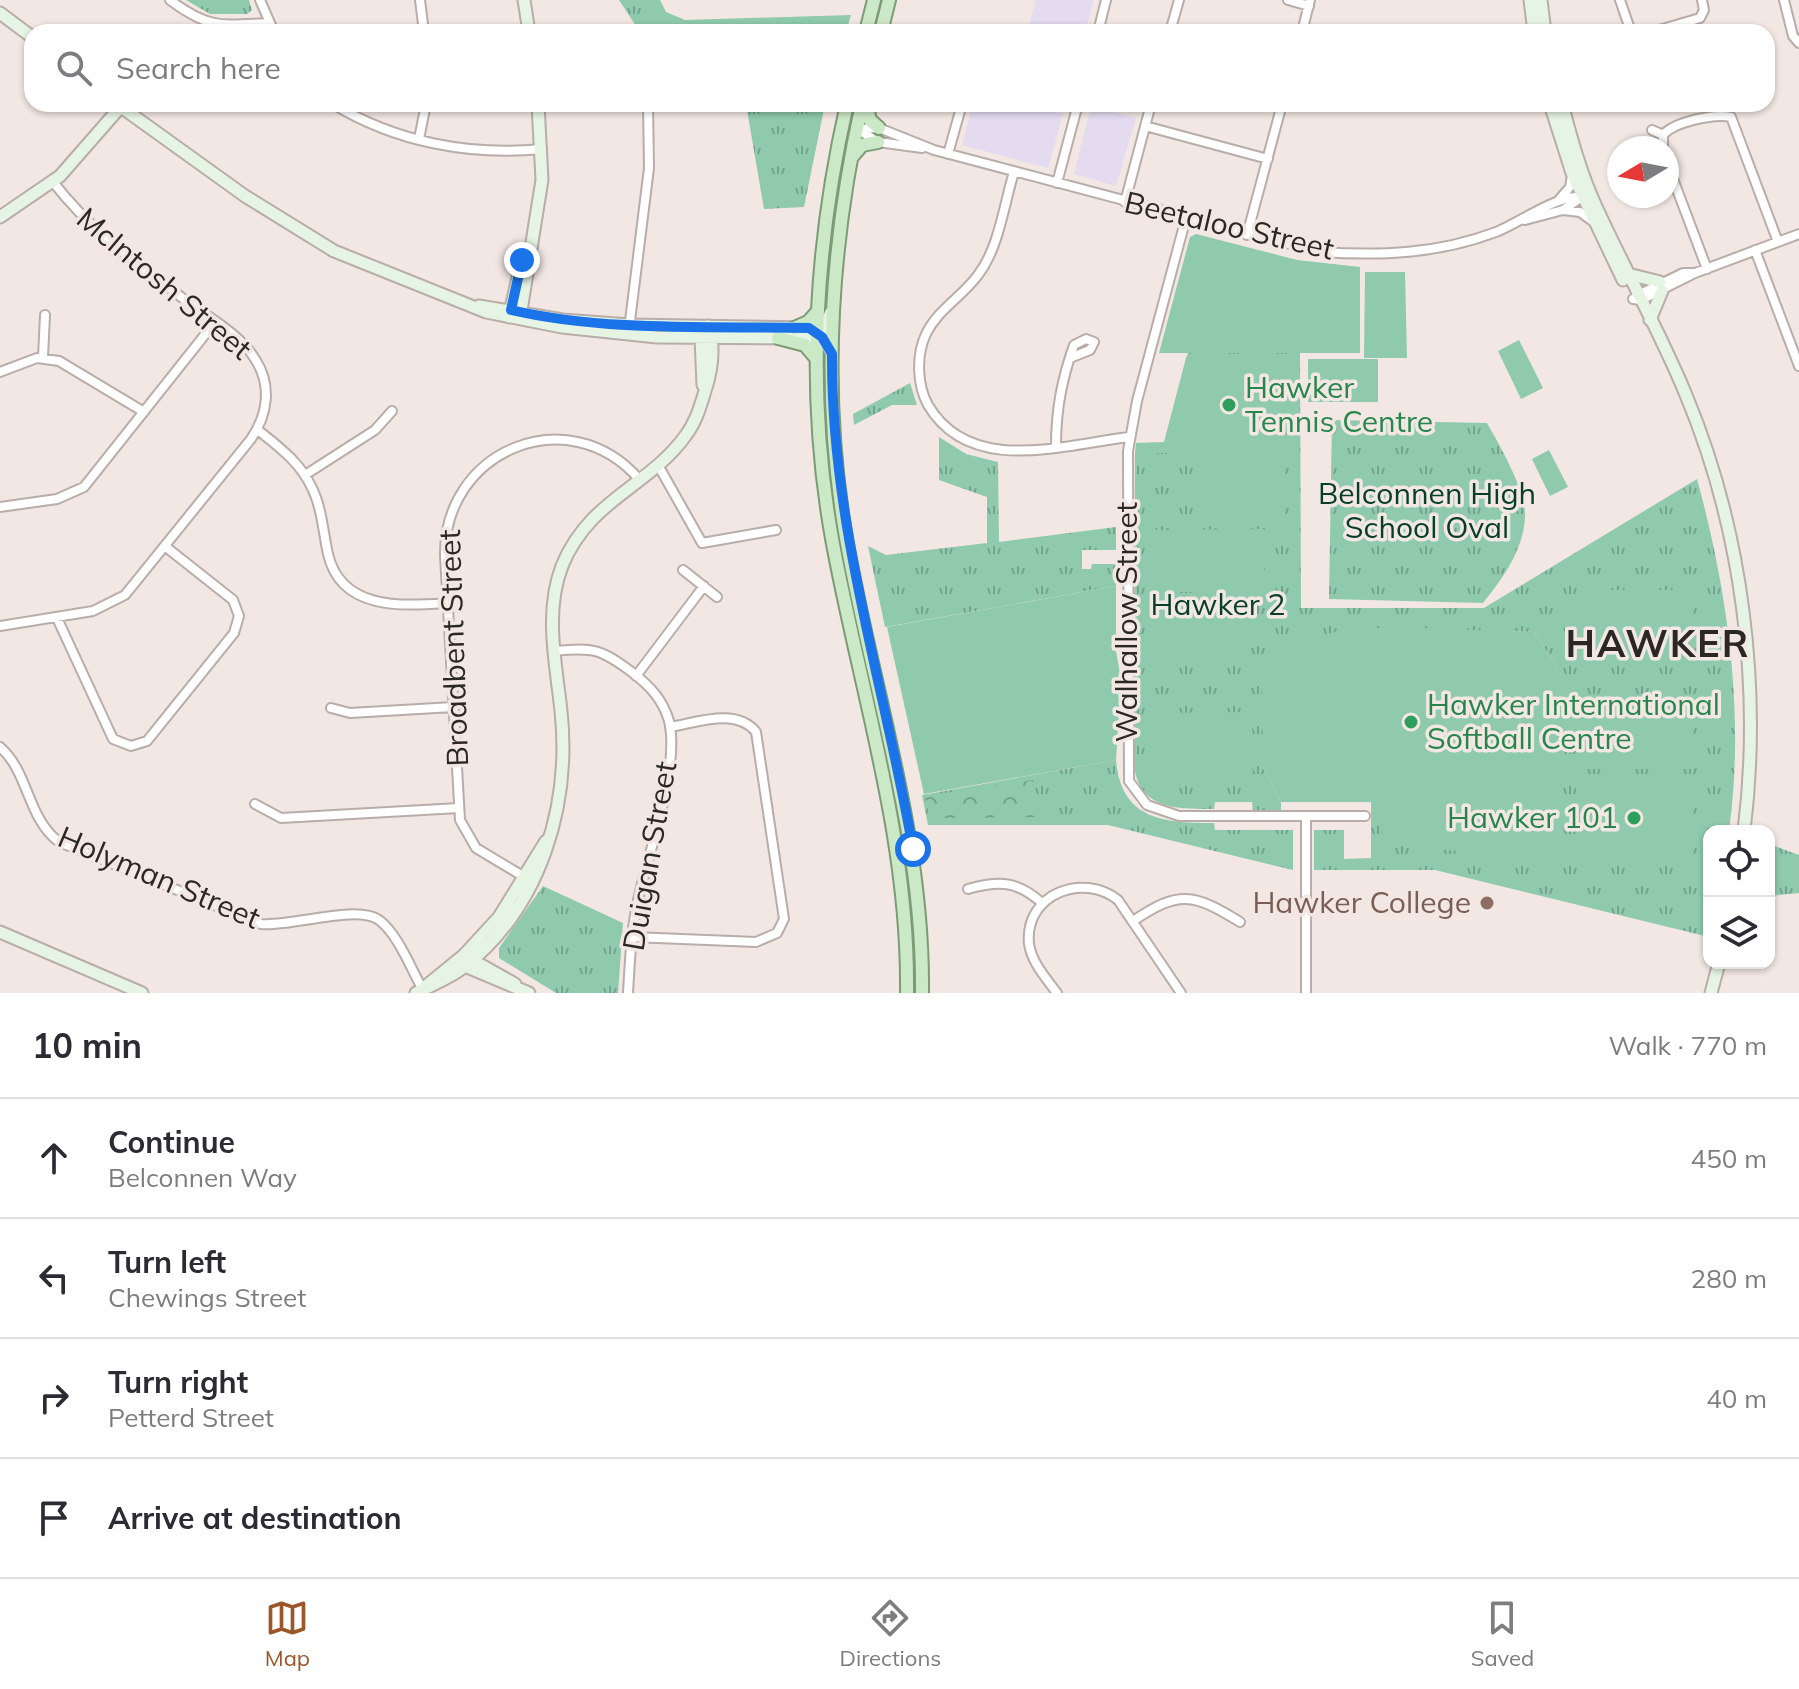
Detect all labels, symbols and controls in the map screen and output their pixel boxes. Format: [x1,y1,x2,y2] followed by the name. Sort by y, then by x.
[24,24,1775,112] search box
[52,46,96,90] icon: search
[116,49,281,87] text: Search here
[1607,136,1679,208] north arrow
[1121,182,1338,268] street label: Beetaloo Street
[69,199,260,367] street label: McIntosh Street
[504,242,540,278] route end
[1245,368,1433,440] place label: Hawker Tennis Centre
[1220,396,1238,414] marker: Hawker Tennis Centre
[1318,474,1536,546] park label: Belconnen High School Oval
[1107,502,1145,742] street label: Walhallow Street
[430,529,476,767] street label: Broadbent Street
[1150,585,1286,623] park label: Hawker 2
[1566,619,1750,667] district label: HAWKER
[1427,685,1720,757] place label: Hawker International Softball Centre
[1402,713,1420,731] marker: Hawker International Softball Centre
[614,758,684,953] street label: Duigan Street
[1447,798,1618,836] place label: Hawker 101
[1625,809,1643,827] marker: Hawker 101
[53,817,266,937] street label: Holyman Street
[1703,825,1775,969] map controls
[1703,825,1775,897] button: locate
[895,831,931,867] route start
[1252,883,1471,921] place label: Hawker College
[1478,894,1496,912] marker: Hawker College
[1703,897,1775,969] button: layers
[32,1024,142,1067] text: 10 min
[1608,1029,1767,1062] text: Walk · 770 m
[108,1123,235,1161] text: Continue
[32,1136,76,1180] icon: ahead
[1691,1142,1767,1175] text: 450 m
[108,1161,297,1194] text: Belconnen Way
[108,1243,226,1281] text: Turn left
[32,1256,76,1300] icon: left
[1691,1262,1767,1295] text: 280 m
[108,1281,306,1314] text: Chewings Street
[108,1363,248,1401] text: Turn right
[32,1376,76,1420] icon: right
[1706,1382,1767,1415] text: 40 m
[108,1401,274,1434] text: Petterd Street
[32,1496,76,1540] icon: arrive
[108,1499,402,1537] text: Arrive at destination
[265,1596,310,1672] tab: Map
[840,1596,941,1672] tab: Directions
[1471,1596,1534,1672] tab: Saved

